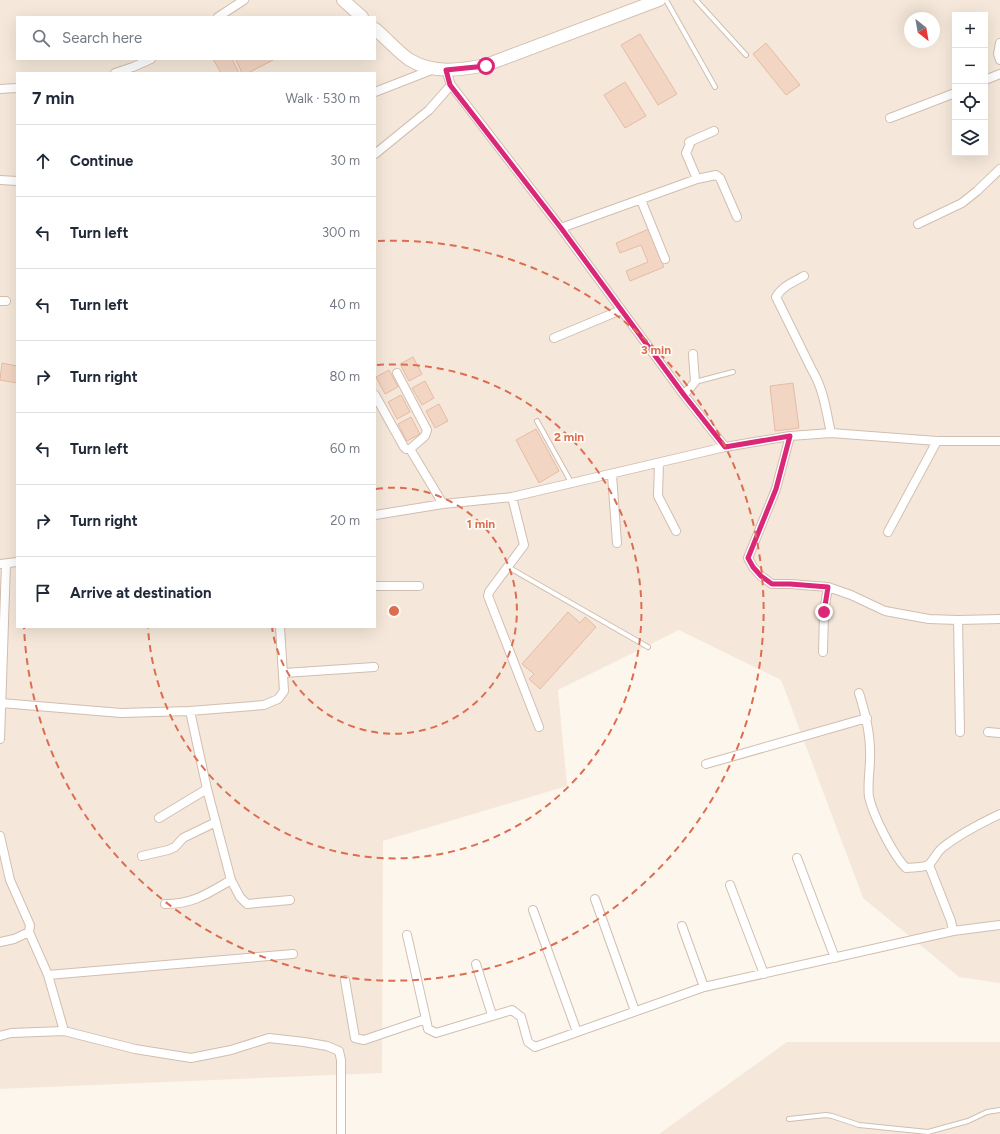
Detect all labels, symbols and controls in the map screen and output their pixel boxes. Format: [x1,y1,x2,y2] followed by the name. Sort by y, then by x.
[904,12,940,48] north arrow
[952,12,988,156] map controls
[952,12,988,48] button: +
[16,16,376,60] search box
[30,27,52,49] icon: search
[62,29,142,47] text: Search here
[952,48,988,84] button: −
[477,57,495,75] route start
[952,84,988,120] button: locate
[32,88,74,108] text: 7 min
[285,91,360,106] text: Walk · 530 m
[952,120,988,156] button: layers
[32,150,54,172] icon: ahead
[70,152,133,170] text: Continue
[330,153,360,168] text: 30 m
[32,222,54,244] icon: left
[70,224,128,242] text: Turn left
[322,225,360,240] text: 300 m
[32,294,54,316] icon: left
[70,296,128,314] text: Turn left
[329,297,360,312] text: 40 m
[641,343,671,357] text: 3 min
[32,366,54,388] icon: right
[70,368,138,386] text: Turn right
[329,369,360,384] text: 80 m
[554,430,584,444] text: 2 min
[32,438,54,460] icon: left
[70,440,128,458] text: Turn left
[330,441,360,456] text: 60 m
[32,510,54,532] icon: right
[70,512,138,530] text: Turn right
[330,513,360,528] text: 20 m
[467,517,495,531] text: 1 min
[32,582,54,604] icon: arrive
[70,584,211,602] text: Arrive at destination
[815,603,833,621] route end
[387,604,401,618] centre of rings

